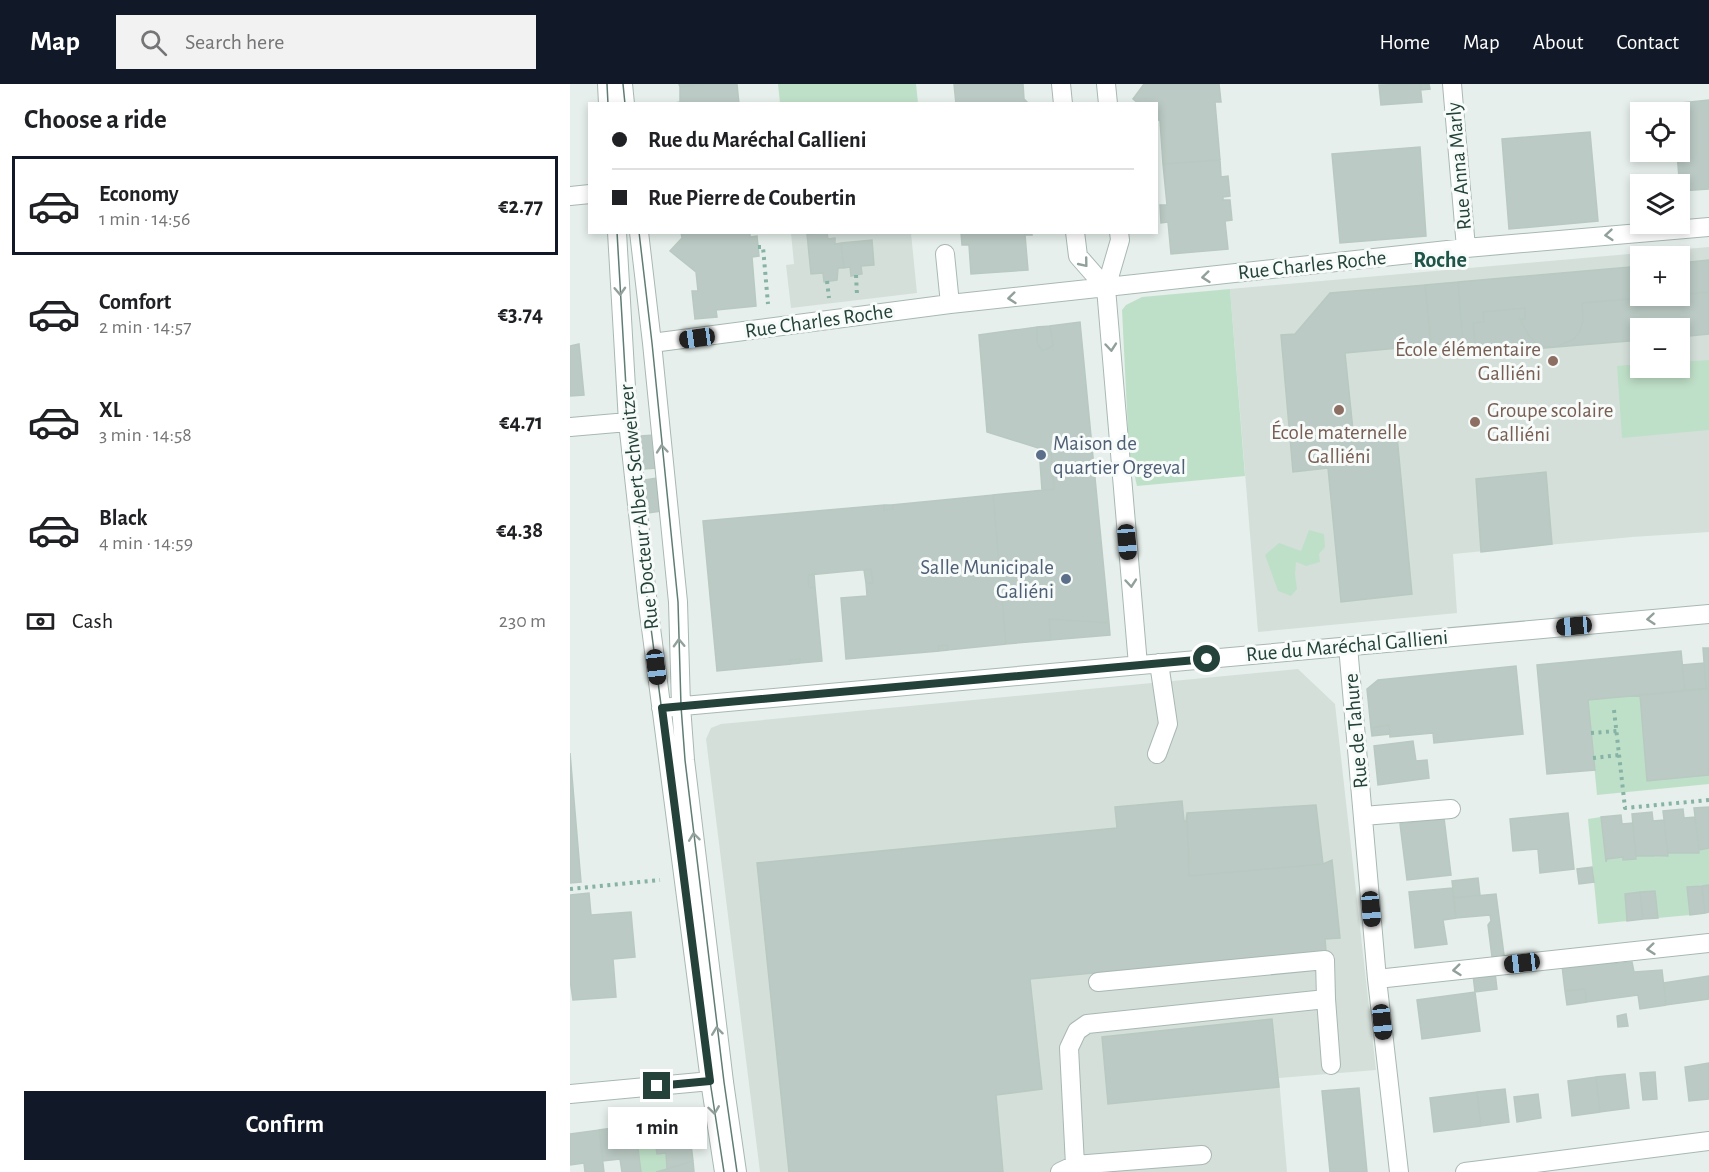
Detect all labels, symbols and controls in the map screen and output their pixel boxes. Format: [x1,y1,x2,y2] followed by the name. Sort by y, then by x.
[116,15,536,69] search box
[137,26,170,59] icon: search
[30,28,80,56] text: Map
[185,31,284,53] text: Search here
[1379,32,1430,53] text: Home
[1463,32,1500,53] text: Map
[1533,32,1583,53] text: About
[1616,32,1679,53] text: Contact
[1443,101,1475,231] street label: Rue Anna Marly
[1630,102,1690,378] map controls
[1630,102,1690,162] button: locate
[24,106,167,133] text: Choose a ride
[648,129,866,151] text: Rue du Maréchal Gallieni
[1630,174,1690,234] button: layers
[27,179,81,233] icon: car
[99,183,179,205] text: Economy
[648,187,856,209] text: Rue Pierre de Coubertin
[498,195,543,217] text: €2.77
[99,209,190,229] text: 1 min · 14:56
[1604,228,1613,241] one-way arrow
[1630,246,1690,306] button: +
[1237,247,1387,283] street label: Rue Charles Roche
[1413,249,1467,271] district label: Roche
[1077,256,1088,267] one-way arrow
[1202,270,1211,283] one-way arrow
[614,286,627,295] one-way arrow
[27,287,81,341] icon: car
[99,291,171,313] text: Comfort
[1008,291,1017,304] one-way arrow
[744,300,894,342] street label: Rue Charles Roche
[498,303,543,325] text: €3.74
[99,317,192,337] text: 2 min · 14:57
[1630,318,1690,378] button: −
[678,327,716,349] car
[1395,337,1541,384] place label: École élémentaire Galliéni
[1104,342,1117,351] one-way arrow
[1546,354,1560,368] marker: École élémentaire Galliéni
[616,383,662,631] street label: Rue Docteur Albert Schweitzer
[27,395,81,449] icon: car
[99,399,122,421] text: XL
[1487,400,1613,445] place label: Groupe scolaire Galliéni
[1332,403,1346,417] marker: École maternelle Galliéni
[499,411,543,433] text: €4.71
[1468,415,1482,429] marker: Groupe scolaire Galliéni
[1271,420,1407,467] place label: École maternelle Galliéni
[99,425,192,445] text: 3 min · 14:58
[1053,433,1186,478] place label: Maison de quartier Orgeval
[656,444,669,453] one-way arrow
[1034,448,1048,462] marker: Maison de quartier Orgeval
[27,503,81,557] icon: car
[99,507,147,529] text: Black
[496,519,543,541] text: €4.38
[1116,523,1138,561] car
[99,533,193,553] text: 4 min · 14:59
[920,557,1054,602] place label: Salle Municipale Galiéni
[1059,572,1073,586] marker: Salle Municipale Galiéni
[1124,578,1137,587] one-way arrow
[24,605,57,638] icon: cash
[72,610,113,632] text: Cash
[499,611,546,631] text: 230 m
[1646,612,1655,625] one-way arrow
[1555,615,1593,637] car
[1245,627,1449,665] street label: Rue du Maréchal Gallieni
[673,638,685,647] one-way arrow
[1193,645,1220,672] route start
[645,648,667,686] car
[1341,673,1371,789] street label: Rue de Tahure
[689,833,701,842] one-way arrow
[1360,890,1382,928] car
[1646,942,1655,955] one-way arrow
[1503,952,1541,974] car
[1452,964,1462,976] one-way arrow
[1371,1003,1393,1041] car
[712,1026,724,1035] one-way arrow
[643,1072,670,1099] route end
[24,1091,546,1160] button: Confirm
[707,1106,719,1115] one-way arrow
[608,1107,706,1149] callout: 1 min
[636,1118,679,1138] text: 1 min

